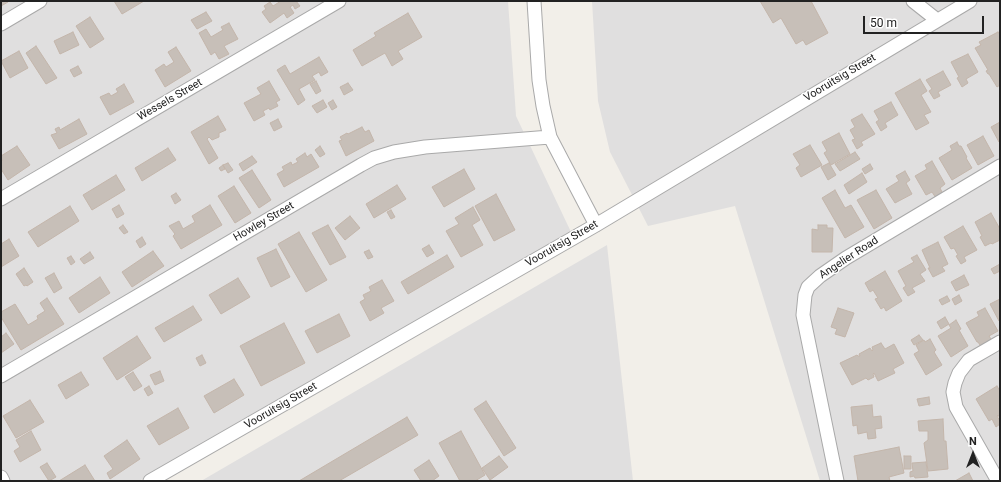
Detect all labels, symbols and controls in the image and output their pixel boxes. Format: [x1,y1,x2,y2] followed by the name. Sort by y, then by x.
[865,8,986,34] scale bar
[870,16,897,30] text: 50 m
[802,51,878,105] street label: Vooruitsig Street
[135,76,205,124] street label: Wessels Street
[231,199,297,245] street label: Howley Street
[523,218,601,270] street label: Vooruitsig Street
[817,234,881,282] street label: Angelier Road
[242,380,320,432] street label: Vooruitsig Street
[953,434,993,474] north arrow
[969,435,977,448] text: N

